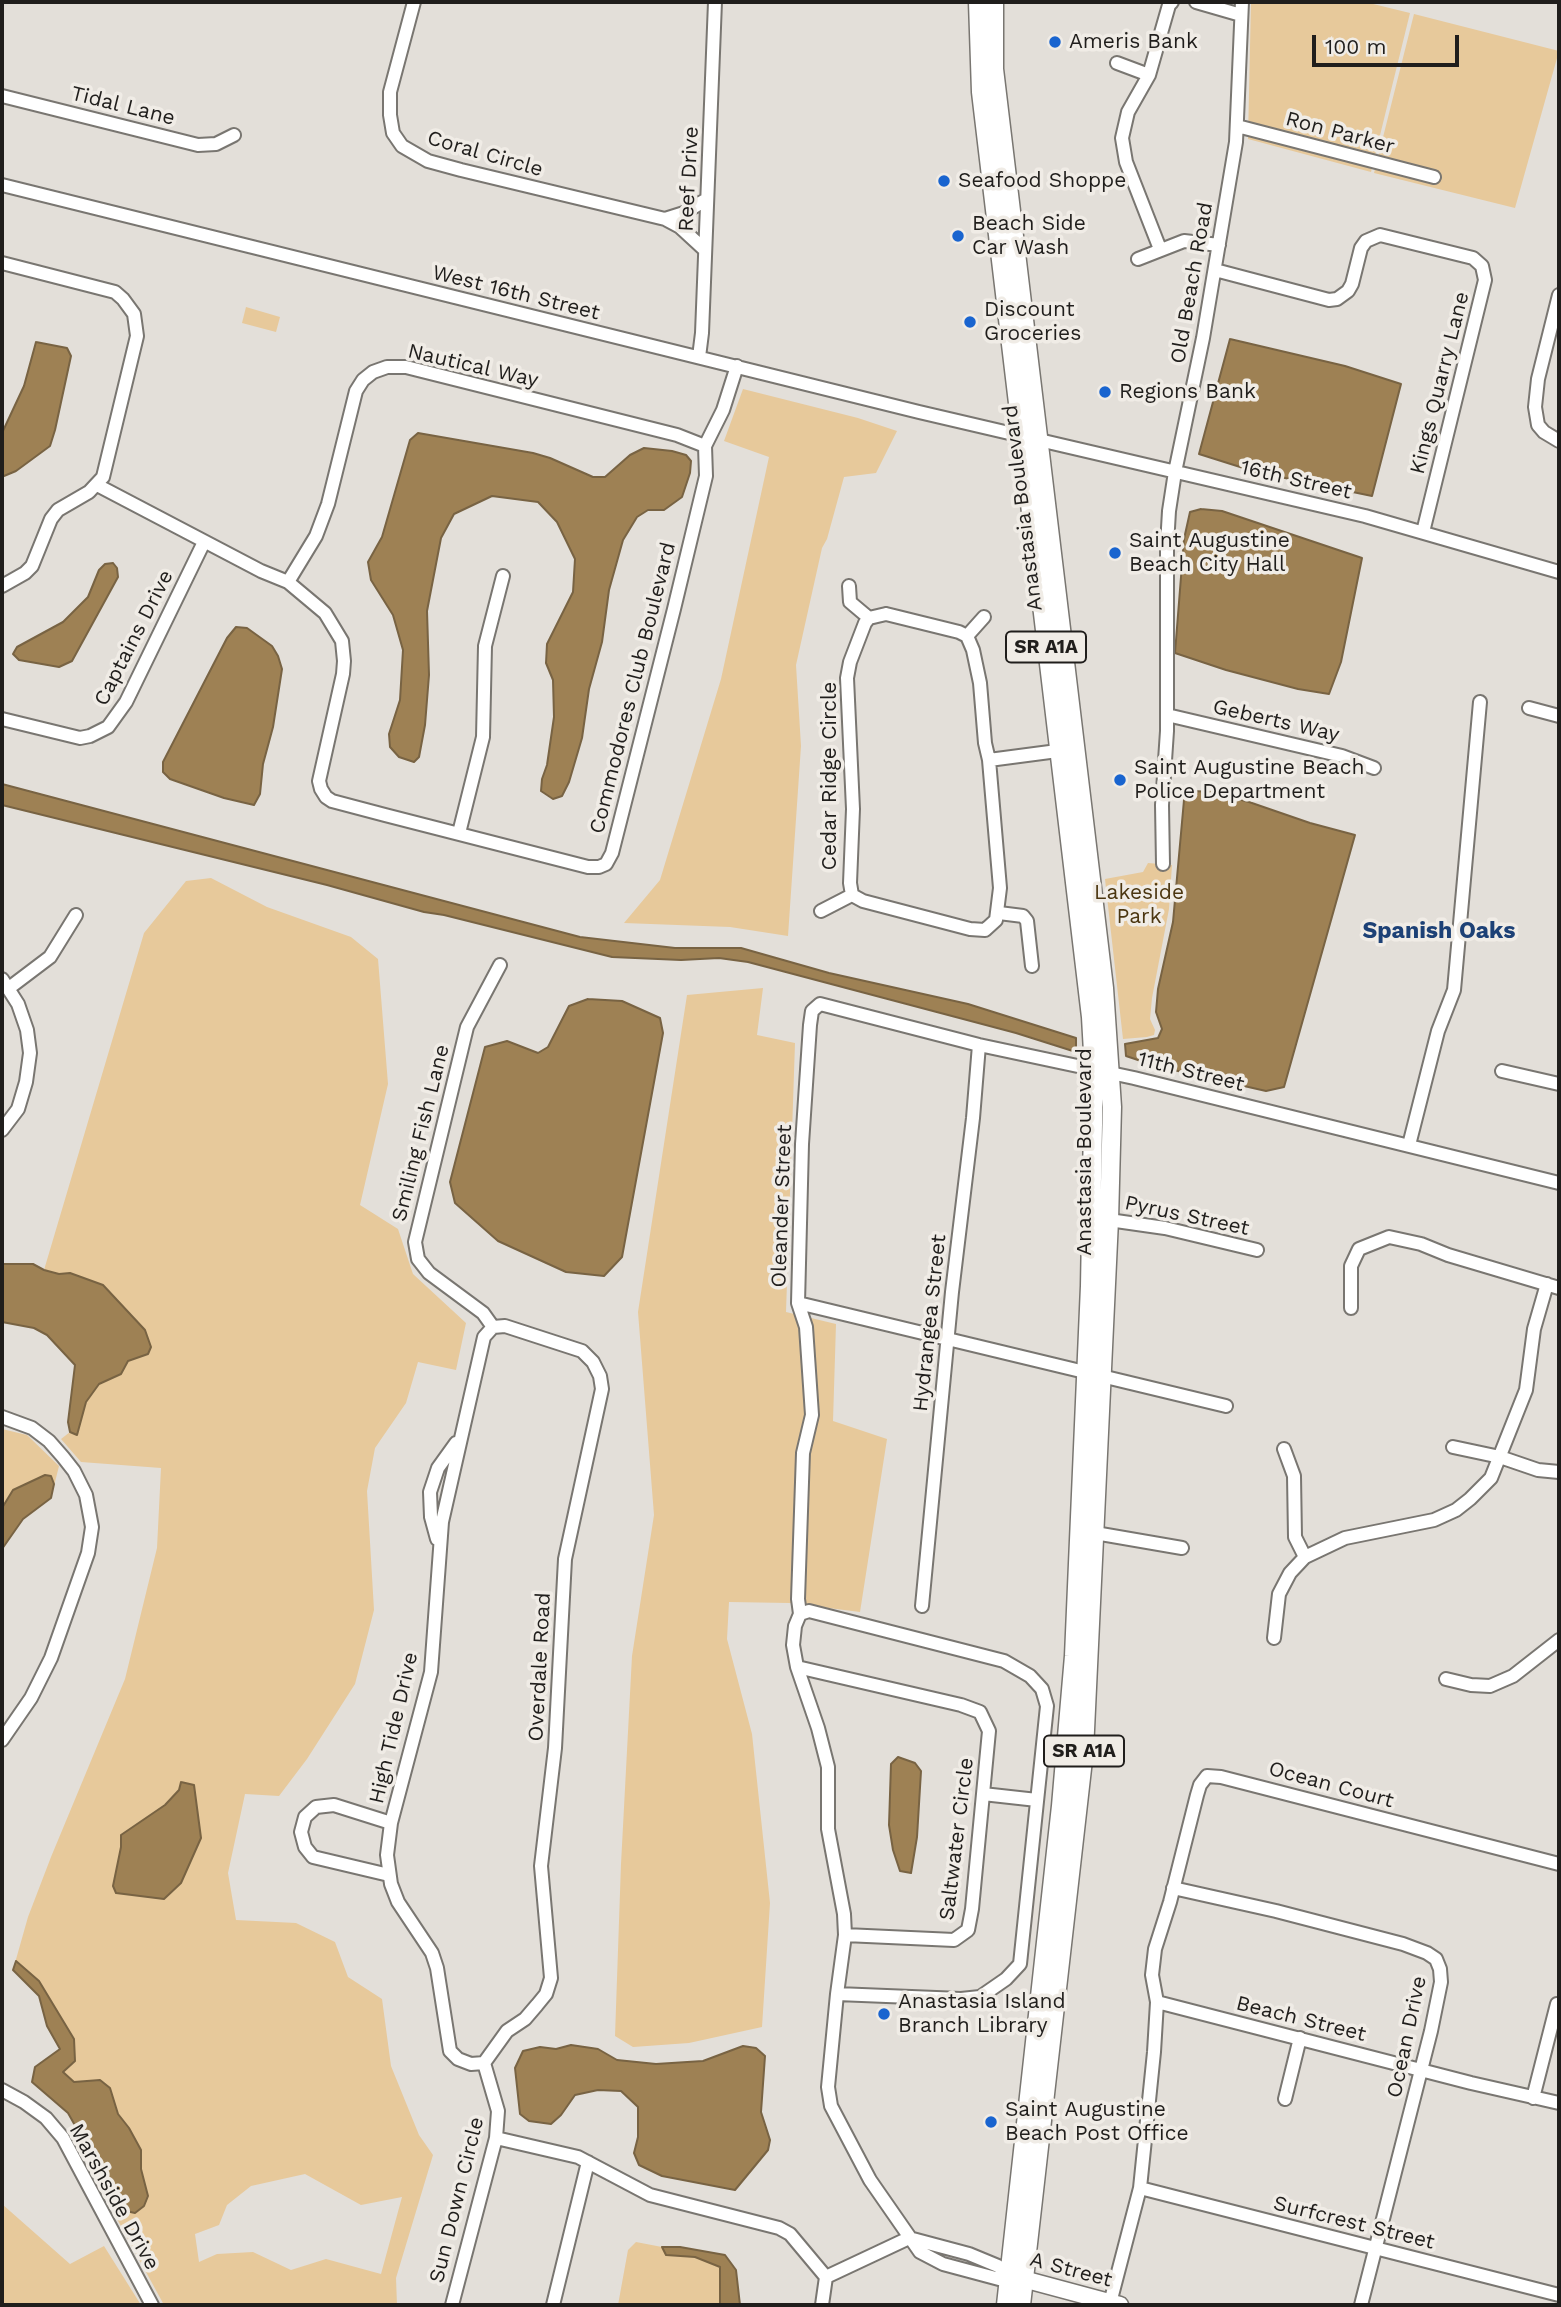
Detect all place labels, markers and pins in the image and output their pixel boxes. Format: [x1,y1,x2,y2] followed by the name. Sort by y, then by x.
[1069,29,1198,55] place label: Ameris Bank
[1047,34,1063,50] marker: Ameris Bank
[958,168,1126,194] place label: Seafood Shoppe
[936,173,952,189] marker: Seafood Shoppe
[972,211,1086,261] place label: Beach Side Car Wash
[950,228,966,244] marker: Beach Side Car Wash
[984,297,1081,347] place label: Discount Groceries
[962,314,978,330] marker: Discount Groceries
[1119,379,1256,405] place label: Regions Bank
[1097,384,1113,400] marker: Regions Bank
[1129,528,1290,578] place label: Saint Augustine Beach City Hall
[1107,545,1123,561] marker: Saint Augustine Beach City Hall
[1134,755,1364,805] place label: Saint Augustine Beach Police Department
[1112,772,1128,788] marker: Saint Augustine Beach Police Department
[898,1989,1066,2039] place label: Anastasia Island Branch Library
[876,2006,892,2022] marker: Anastasia Island Branch Library
[1005,2097,1189,2147] place label: Saint Augustine Beach Post Office
[983,2114,999,2130] marker: Saint Augustine Beach Post Office

